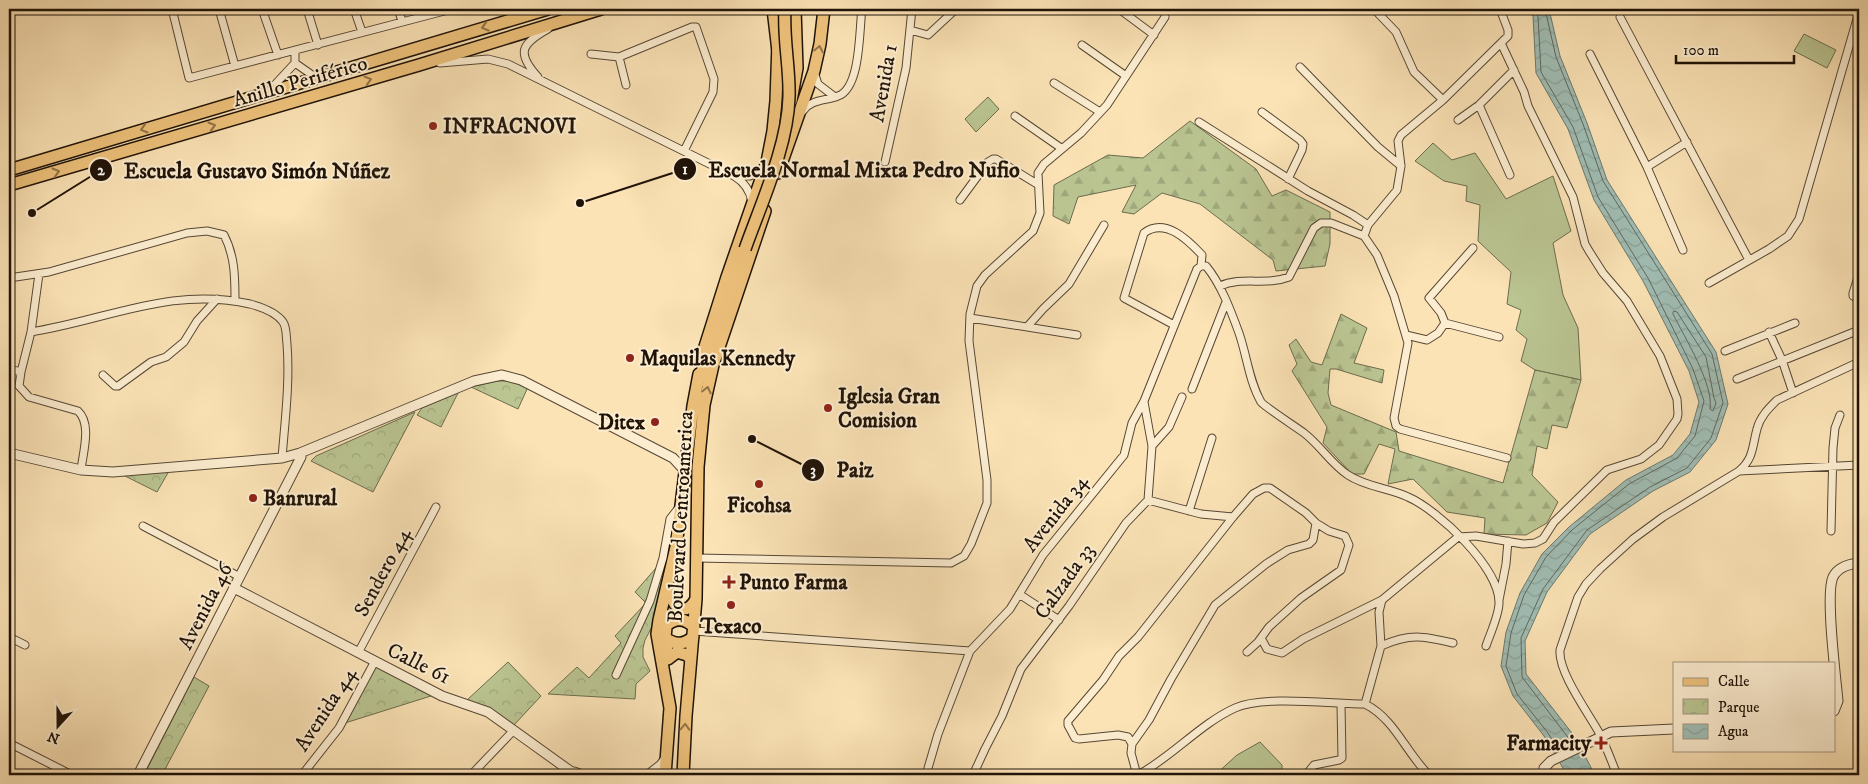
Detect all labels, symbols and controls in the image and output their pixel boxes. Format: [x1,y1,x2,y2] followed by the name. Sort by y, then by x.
[481,22,489,32] one-way arrow
[1676,32,1793,64] scale bar
[1683,41,1719,60] text: 100 m
[864,42,904,124] street label: Avenida 1
[813,44,823,53] one-way arrow
[230,50,370,114] street label: Anillo Periférico
[363,76,371,86] one-way arrow
[443,114,577,140] place label: INFRACNOVI
[427,120,439,132] marker: INFRACNOVI
[207,121,216,132] one-way arrow
[141,123,149,133] one-way arrow
[673,151,1030,188] callout: Escuela Normal Mixta Pedro Nufio
[89,152,400,189] callout: Escuela Gustavo Simón Núñez
[708,157,1020,184] text: Escuela Normal Mixta Pedro Nufio
[124,158,391,185] text: Escuela Gustavo Simón Núñez
[682,160,688,179] text: 1
[97,161,105,180] text: 2
[51,167,59,177] one-way arrow
[640,346,796,372] place label: Maquilas Kennedy
[624,352,636,364] marker: Maquilas Kennedy
[838,384,941,434] place label: Iglesia Gran Comision
[701,386,712,395] one-way arrow
[822,402,834,414] marker: Iglesia Gran Comision
[598,410,646,436] place label: Ditex
[662,410,700,624] street label: Boulevard Centroamerica
[649,416,661,428] marker: Ditex
[801,451,883,488] callout: Paiz
[836,457,874,484] text: Paiz
[810,461,816,480] text: 3
[1018,469,1095,557] street label: Avenida 34
[753,478,765,490] marker: Ficohsa
[263,486,338,512] place label: Banrural
[247,492,259,504] marker: Banrural
[727,493,792,519] place label: Ficohsa
[349,523,417,621] street label: Sendero 44
[1029,539,1100,625] street label: Calzada 33
[173,558,239,654] street label: Avenida 46
[739,570,848,596] place label: Punto Farma
[723,576,735,588] marker: Punto Farma
[725,599,737,611] marker: Texaco
[700,614,761,640] place label: Texaco
[383,637,454,690] street label: Calle 61
[289,662,363,757] street label: Avenida 44
[1673,662,1836,752] legend
[1718,672,1750,691] text: Calle
[1718,698,1759,717] text: Parque
[32,702,82,752] north arrow
[680,722,691,730] one-way arrow
[1718,722,1749,741] text: Agua
[45,727,62,748] text: N
[1506,731,1592,757] place label: Farmacity
[1595,737,1607,749] marker: Farmacity

